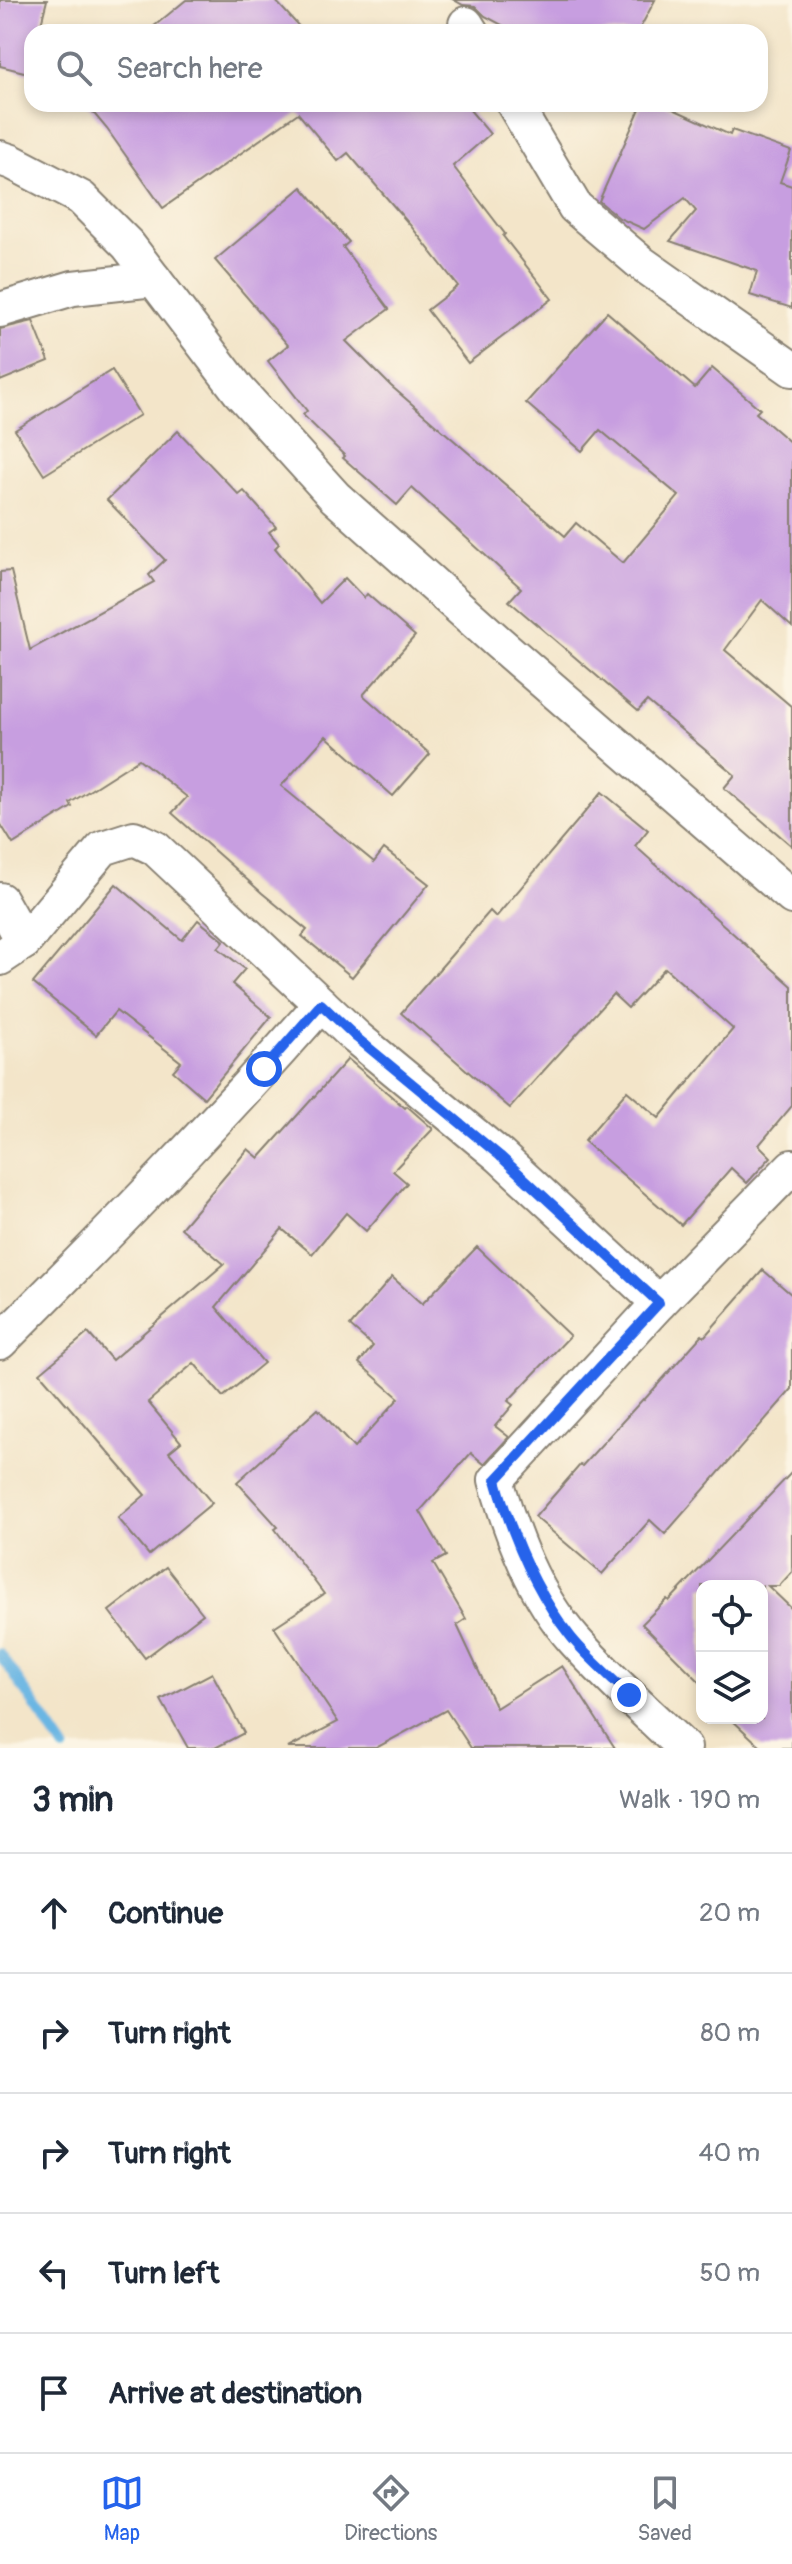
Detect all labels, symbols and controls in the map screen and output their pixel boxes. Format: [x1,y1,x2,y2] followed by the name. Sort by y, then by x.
[24,24,768,112] search box
[52,46,96,90] icon: search
[116,50,263,87] text: Search here
[246,1051,282,1087] route start
[696,1580,768,1724] map controls
[696,1580,768,1652] button: locate
[696,1652,768,1724] button: layers
[611,1677,647,1713] route end
[32,1779,114,1822] text: 3 min
[619,1784,760,1816] text: Walk · 190 m
[32,1891,76,1935] icon: ahead
[108,1895,223,1932] text: Continue
[699,1897,760,1929] text: 20 m
[32,2011,76,2055] icon: right
[108,2015,231,2052] text: Turn right
[700,2017,760,2049] text: 80 m
[32,2131,76,2175] icon: right
[108,2135,231,2172] text: Turn right
[698,2137,760,2169] text: 40 m
[32,2251,76,2295] icon: left
[108,2255,219,2292] text: Turn left
[699,2257,760,2289] text: 50 m
[32,2371,76,2415] icon: arrive
[108,2375,362,2412] text: Arrive at destination
[100,2471,144,2547] tab: Map
[344,2471,437,2547] tab: Directions
[637,2471,692,2547] tab: Saved

